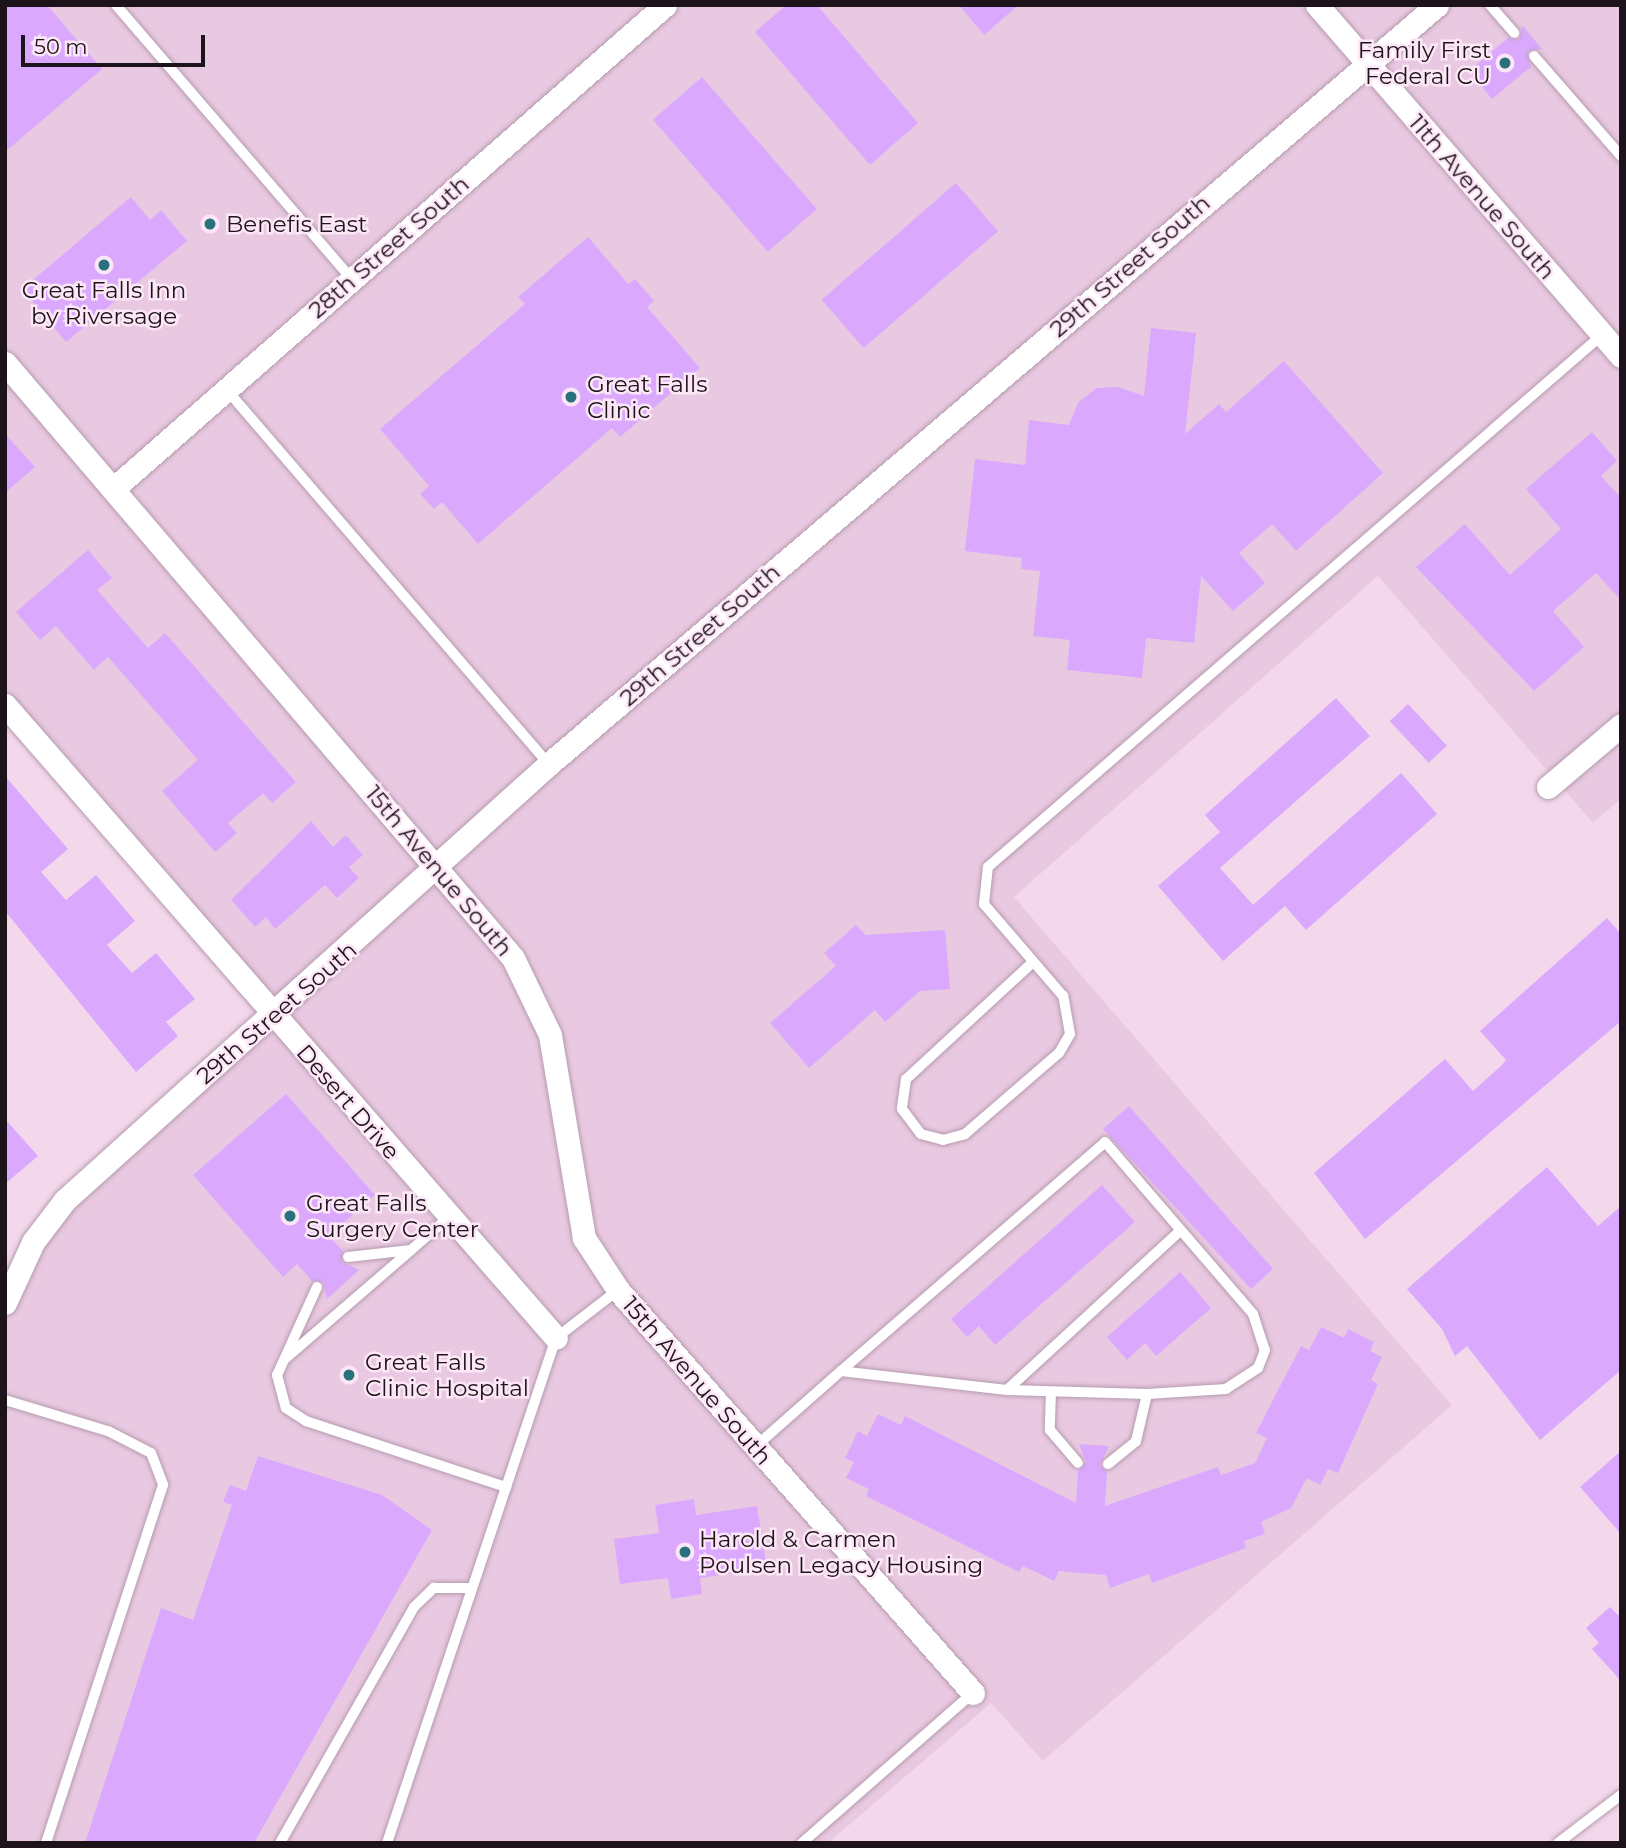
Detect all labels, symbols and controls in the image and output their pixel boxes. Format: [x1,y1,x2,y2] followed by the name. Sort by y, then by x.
[24,21,208,65] scale bar
[34,34,88,59] text: 50 m
[1358,36,1491,90] place label: Family First Federal CU
[1497,55,1513,71] marker: Family First Federal CU
[1403,109,1561,285] street label: 11th Avenue South
[303,170,475,324] street label: 28th Street South
[1044,189,1216,343] street label: 29th Street South
[226,210,367,238] place label: Benefis East
[200,214,220,234] marker: Benefis East
[96,257,112,273] marker: Great Falls Inn by Riversage
[22,276,186,330] place label: Great Falls Inn by Riversage
[587,370,707,424] place label: Great Falls Clinic
[561,387,581,407] marker: Great Falls Clinic
[614,558,786,712] street label: 29th Street South
[360,780,518,962] street label: 15th Avenue South
[191,936,363,1090] street label: 29th Street South
[291,1039,405,1165] street label: Desert Drive
[306,1189,479,1243] place label: Great Falls Surgery Center
[280,1206,300,1226] marker: Great Falls Surgery Center
[616,1291,778,1471] street label: 15th Avenue South
[365,1348,529,1402] place label: Great Falls Clinic Hospital
[339,1365,359,1385] marker: Great Falls Clinic Hospital
[699,1525,983,1579] place label: Harold & Carmen Poulsen Legacy Housing
[677,1544,693,1560] marker: Harold & Carmen Poulsen Legacy Housing

